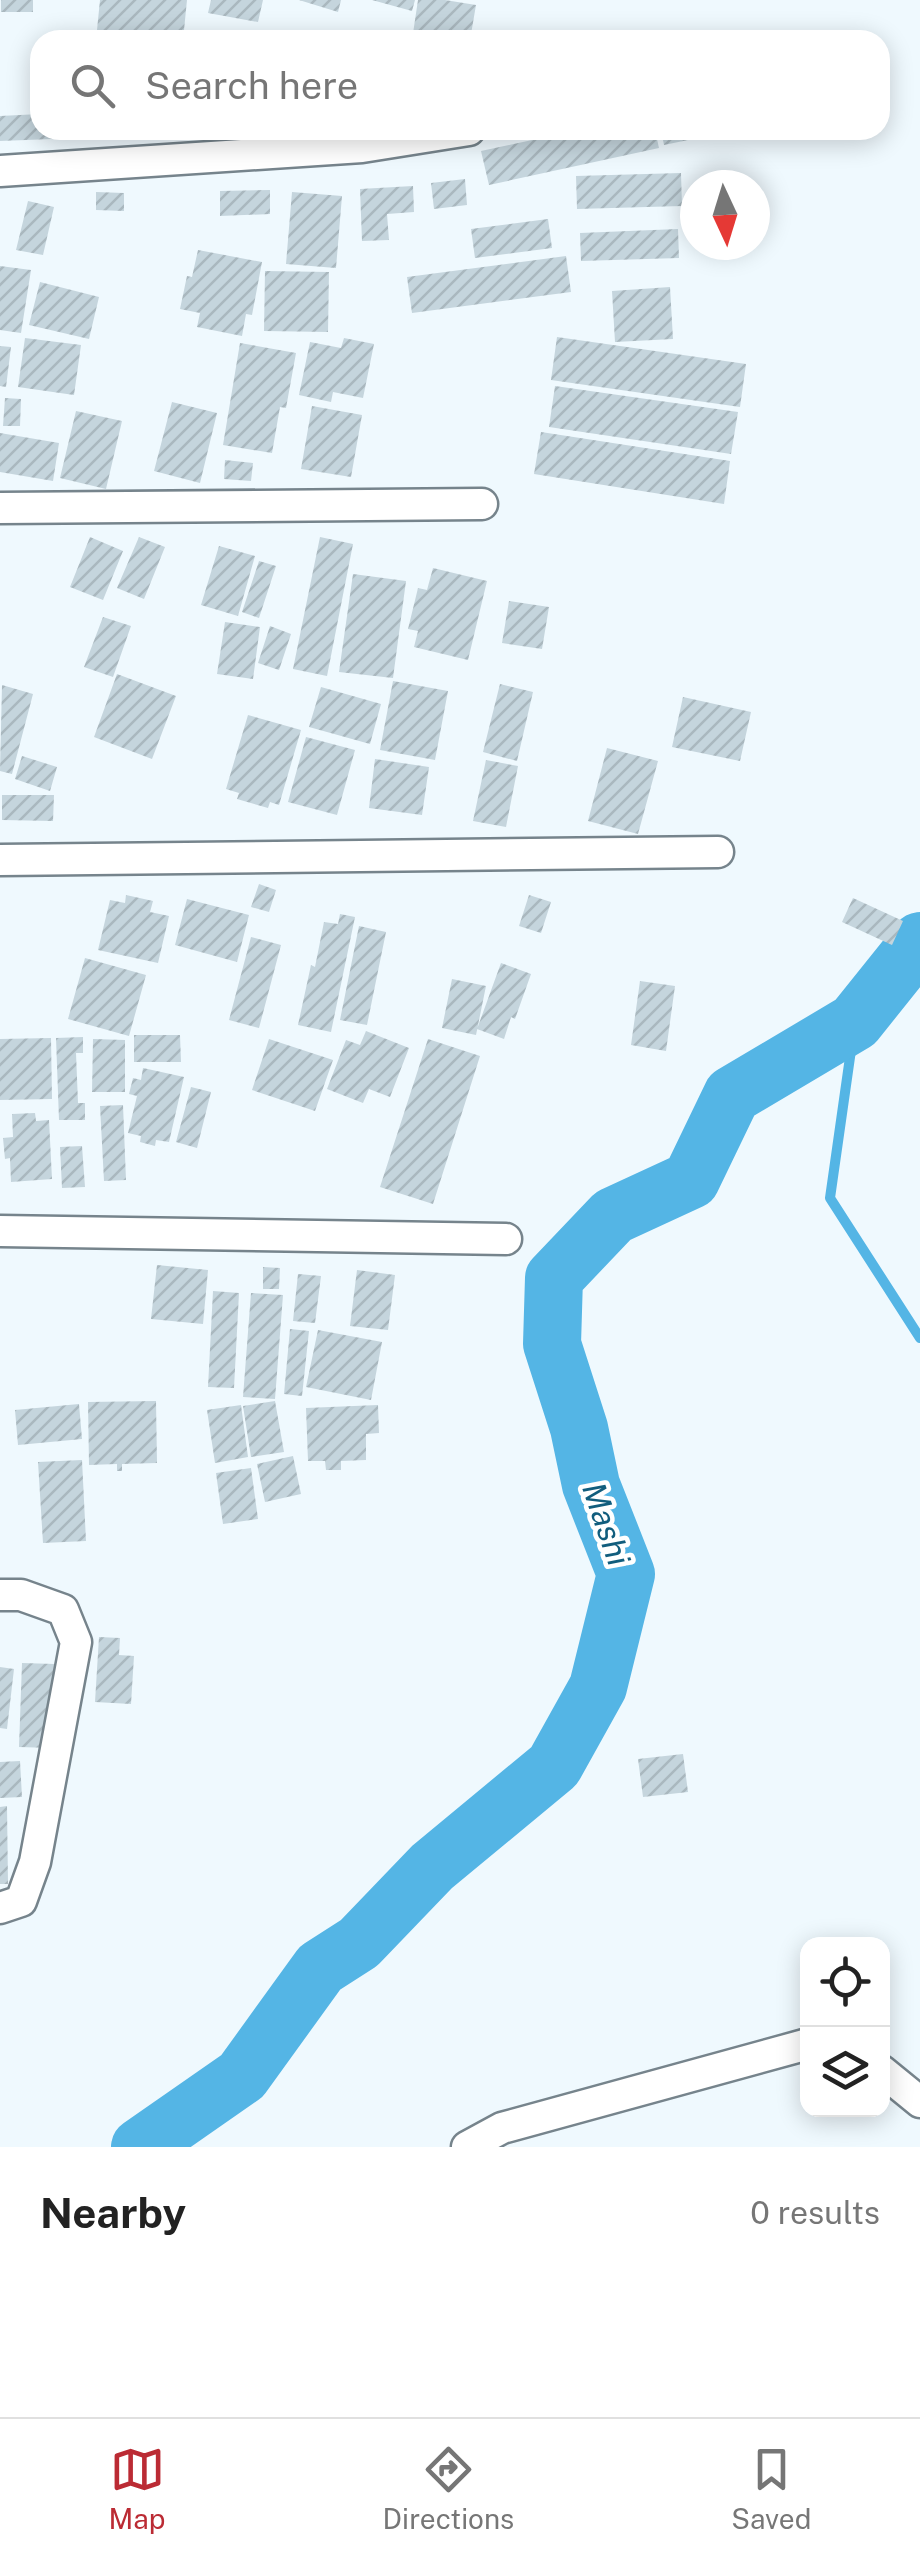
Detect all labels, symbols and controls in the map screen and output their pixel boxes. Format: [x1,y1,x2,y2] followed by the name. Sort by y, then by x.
[30,30,890,140] search box
[65,58,120,113] icon: search
[145,63,358,108] text: Search here
[680,170,770,260] north arrow
[575,1477,638,1570] water label: Mashi
[800,1937,890,2117] map controls
[800,1937,890,2027] button: locate
[800,2027,890,2117] button: layers
[40,2188,186,2237] text: Nearby
[750,2194,880,2231] text: 0 results
[109,2442,165,2535] tab: Map
[383,2442,514,2535] tab: Directions
[731,2442,811,2535] tab: Saved

